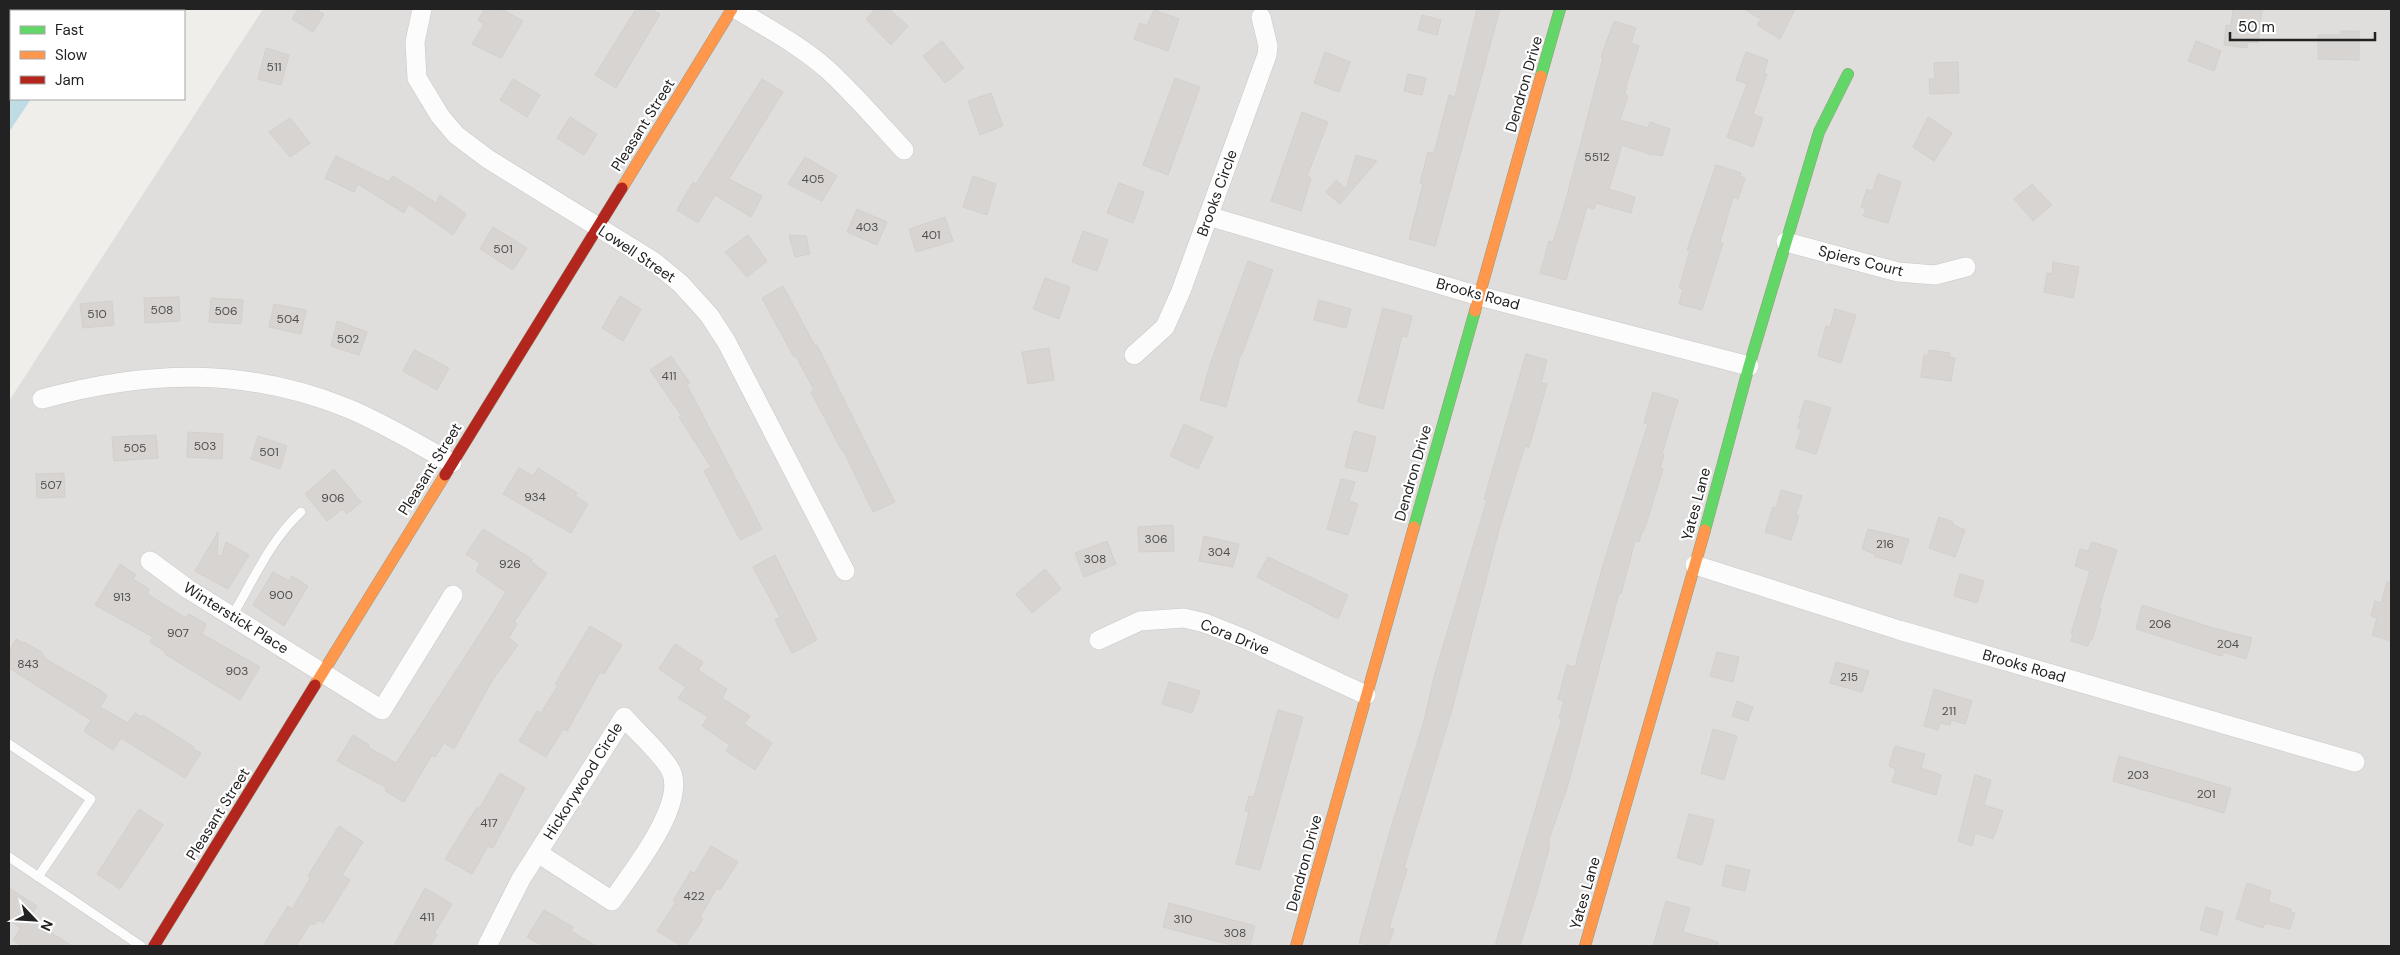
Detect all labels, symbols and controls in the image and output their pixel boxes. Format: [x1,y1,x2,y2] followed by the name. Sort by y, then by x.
[10,10,185,100] legend
[2230,10,2375,42] scale bar
[2238,17,2275,37] text: 50 m
[55,20,84,40] text: Fast
[1501,34,1547,134] street label: Dendron Drive
[55,45,88,65] text: Slow
[267,59,281,75] house number: 511
[55,70,84,90] text: Jam
[607,75,679,175] street label: Pleasant Street
[1192,147,1242,239] street label: Brooks Circle
[1584,149,1610,165] house number: 5512
[802,171,824,187] house number: 405
[856,219,878,235] house number: 403
[594,221,680,287] street label: Lowell Street
[921,227,941,243] house number: 401
[493,241,513,257] house number: 501
[1816,241,1906,281] street label: Spiers Court
[1434,273,1522,315] street label: Brooks Road
[151,302,173,318] house number: 508
[214,303,238,319] house number: 506
[87,306,107,322] house number: 510
[277,311,299,327] house number: 504
[337,331,359,347] house number: 502
[662,368,676,384] house number: 411
[394,419,466,519] street label: Pleasant Street
[1390,423,1436,523] street label: Dendron Drive
[194,438,216,454] house number: 503
[124,440,146,456] house number: 505
[259,444,279,460] house number: 501
[1677,465,1715,543] street label: Yates Lane
[40,477,62,493] house number: 507
[524,489,546,505] house number: 934
[321,490,345,506] house number: 906
[1145,531,1167,547] house number: 306
[1876,536,1894,552] house number: 216
[1208,544,1230,560] house number: 304
[1084,551,1106,567] house number: 308
[499,556,521,572] house number: 926
[180,578,292,658] street label: Winterstick Place
[269,587,293,603] house number: 900
[113,589,131,605] house number: 913
[1197,614,1273,660] street label: Cora Drive
[2149,616,2171,632] house number: 206
[167,625,189,641] house number: 907
[2217,636,2239,652] house number: 204
[1980,645,2068,687] street label: Brooks Road
[17,656,39,672] house number: 843
[226,663,248,679] house number: 903
[1840,669,1858,685] house number: 215
[1942,703,1956,719] house number: 211
[539,719,627,843] street label: Hickorywood Circle
[182,764,254,864] street label: Pleasant Street
[2127,767,2149,783] house number: 203
[2197,786,2215,802] house number: 201
[1282,813,1326,913] street label: Dendron Drive
[480,815,498,831] house number: 417
[1565,854,1605,932] street label: Yates Lane
[683,888,705,904] house number: 422
[10,895,60,945] north arrow
[420,909,434,925] house number: 411
[1174,911,1192,927] house number: 310
[36,917,57,934] text: N
[1224,925,1246,941] house number: 308

